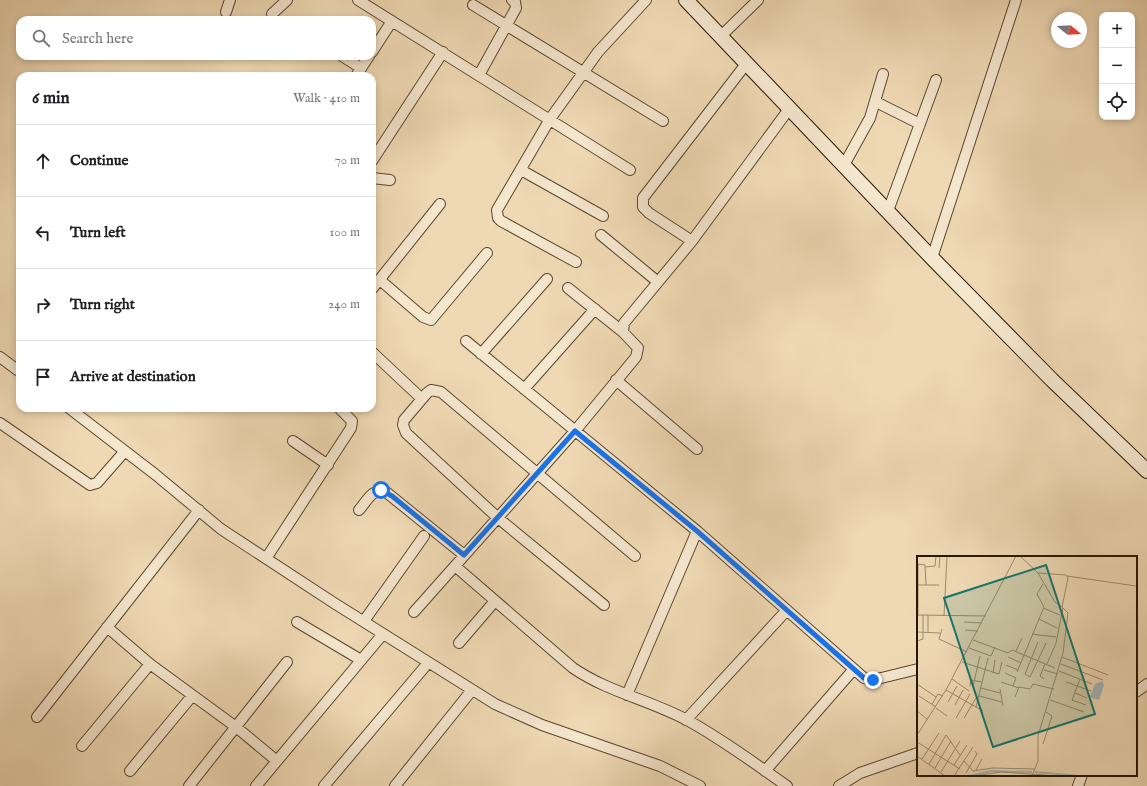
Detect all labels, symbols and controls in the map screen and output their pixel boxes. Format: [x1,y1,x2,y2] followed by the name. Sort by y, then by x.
[1051,12,1087,48] north arrow
[1099,12,1135,120] map controls
[1099,12,1135,48] button: +
[16,16,376,60] search box
[30,27,52,49] icon: search
[62,29,133,48] text: Search here
[1099,48,1135,84] button: −
[1099,84,1135,120] button: locate
[32,88,70,109] text: 6 min
[293,90,360,107] text: Walk · 410 m
[32,150,54,172] icon: ahead
[70,151,128,170] text: Continue
[335,152,360,169] text: 70 m
[32,222,54,244] icon: left
[70,223,126,242] text: Turn left
[330,224,360,241] text: 100 m
[32,294,54,316] icon: right
[70,295,135,314] text: Turn right
[328,296,360,313] text: 240 m
[32,366,54,388] icon: arrive
[70,367,196,386] text: Arrive at destination
[372,481,390,499] route start
[917,556,1137,776] inset map
[864,671,882,689] route end

